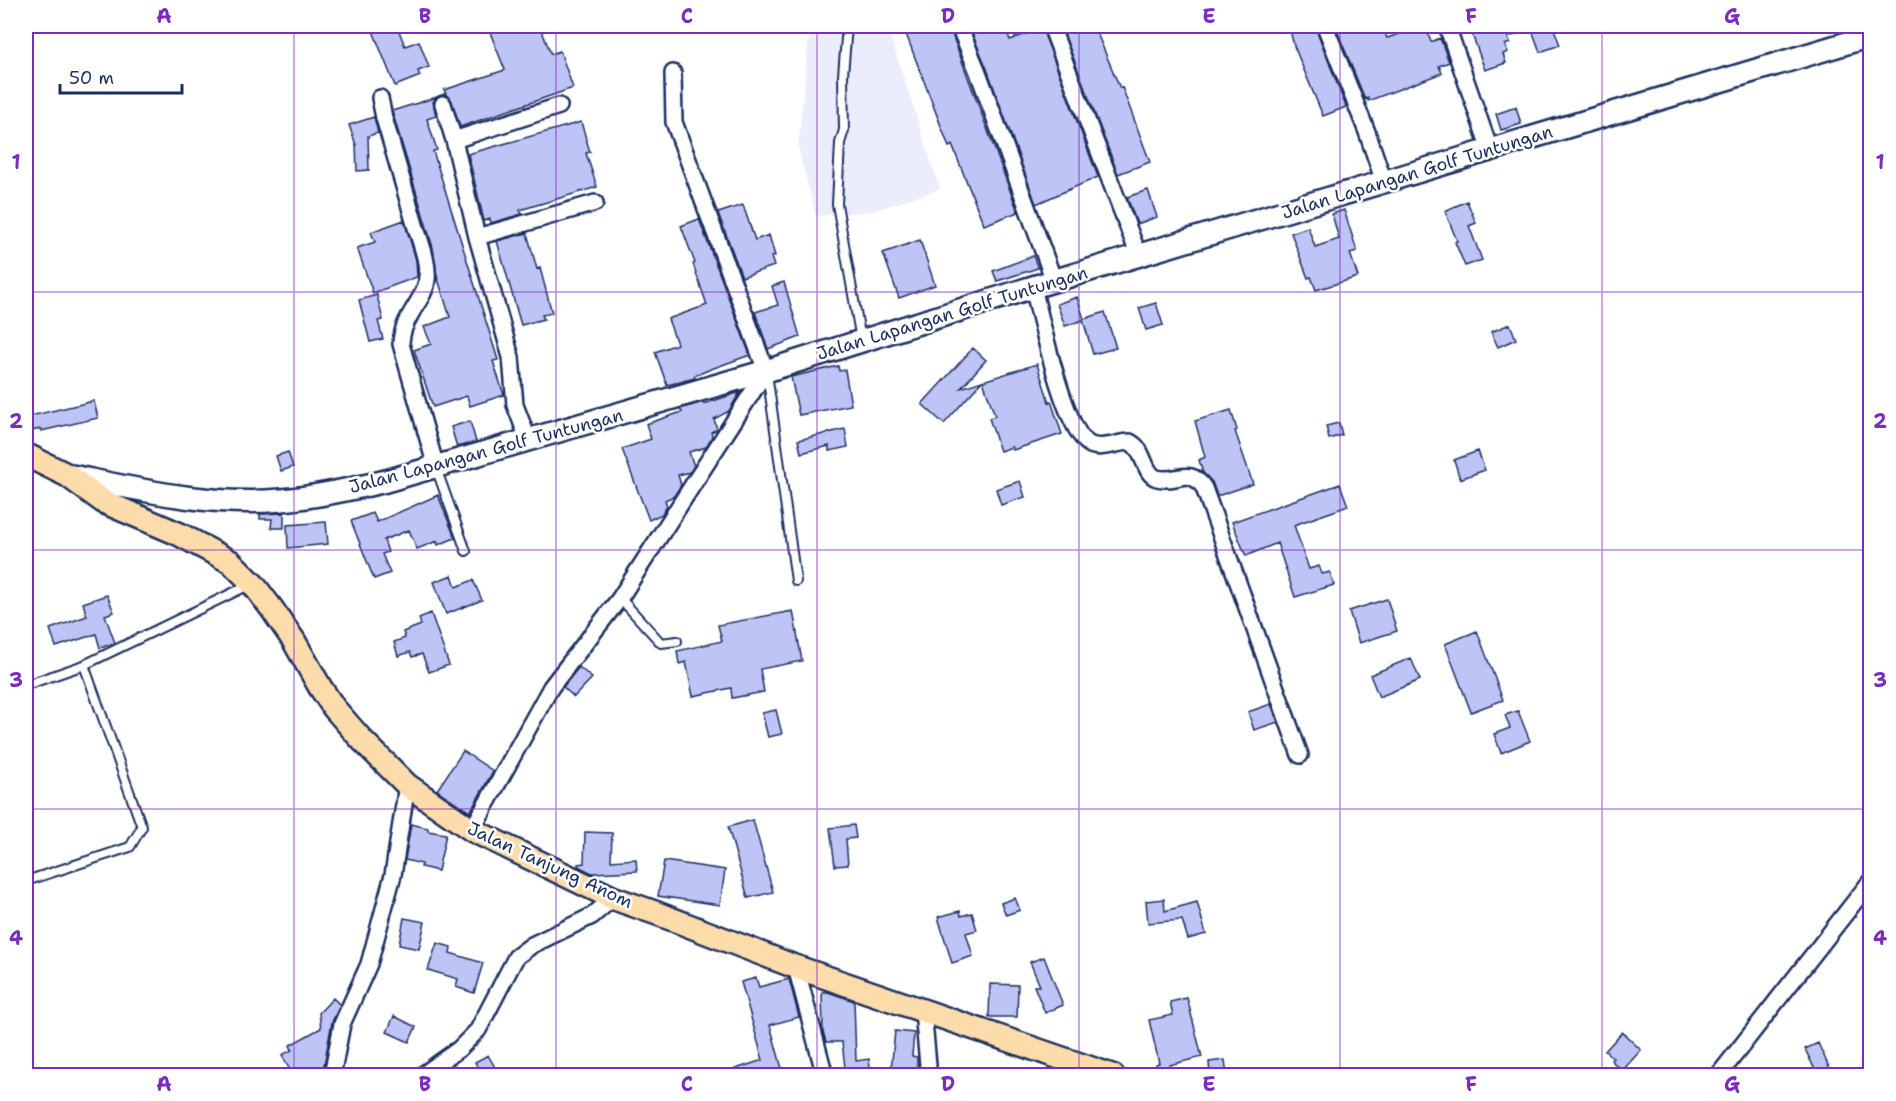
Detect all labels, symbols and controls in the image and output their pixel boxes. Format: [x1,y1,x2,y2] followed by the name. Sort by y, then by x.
[156,3,172,29] text: A
[419,3,431,29] text: B
[681,3,693,29] text: C
[941,3,955,29] text: D
[1202,3,1216,29] text: E
[1465,3,1477,29] text: F
[1724,3,1740,29] text: G
[60,57,182,95] scale bar
[69,66,114,90] text: 50 m
[1278,119,1556,225] street label: Jalan Lapangan Golf Tuntungan
[11,149,21,175] text: 1
[1875,149,1885,175] text: 1
[813,260,1091,366] street label: Jalan Lapangan Golf Tuntungan
[346,403,626,499] street label: Jalan Lapangan Golf Tuntungan
[9,408,23,434] text: 2
[1873,408,1887,434] text: 2
[9,667,23,693] text: 3
[1873,667,1887,693] text: 3
[463,816,637,914] street label: Jalan Tanjung Anom
[9,925,23,951] text: 4
[1873,925,1887,951] text: 4
[156,1071,172,1097] text: A
[419,1071,431,1097] text: B
[681,1071,693,1097] text: C
[941,1071,955,1097] text: D
[1202,1071,1216,1097] text: E
[1465,1071,1477,1097] text: F
[1724,1071,1740,1097] text: G

